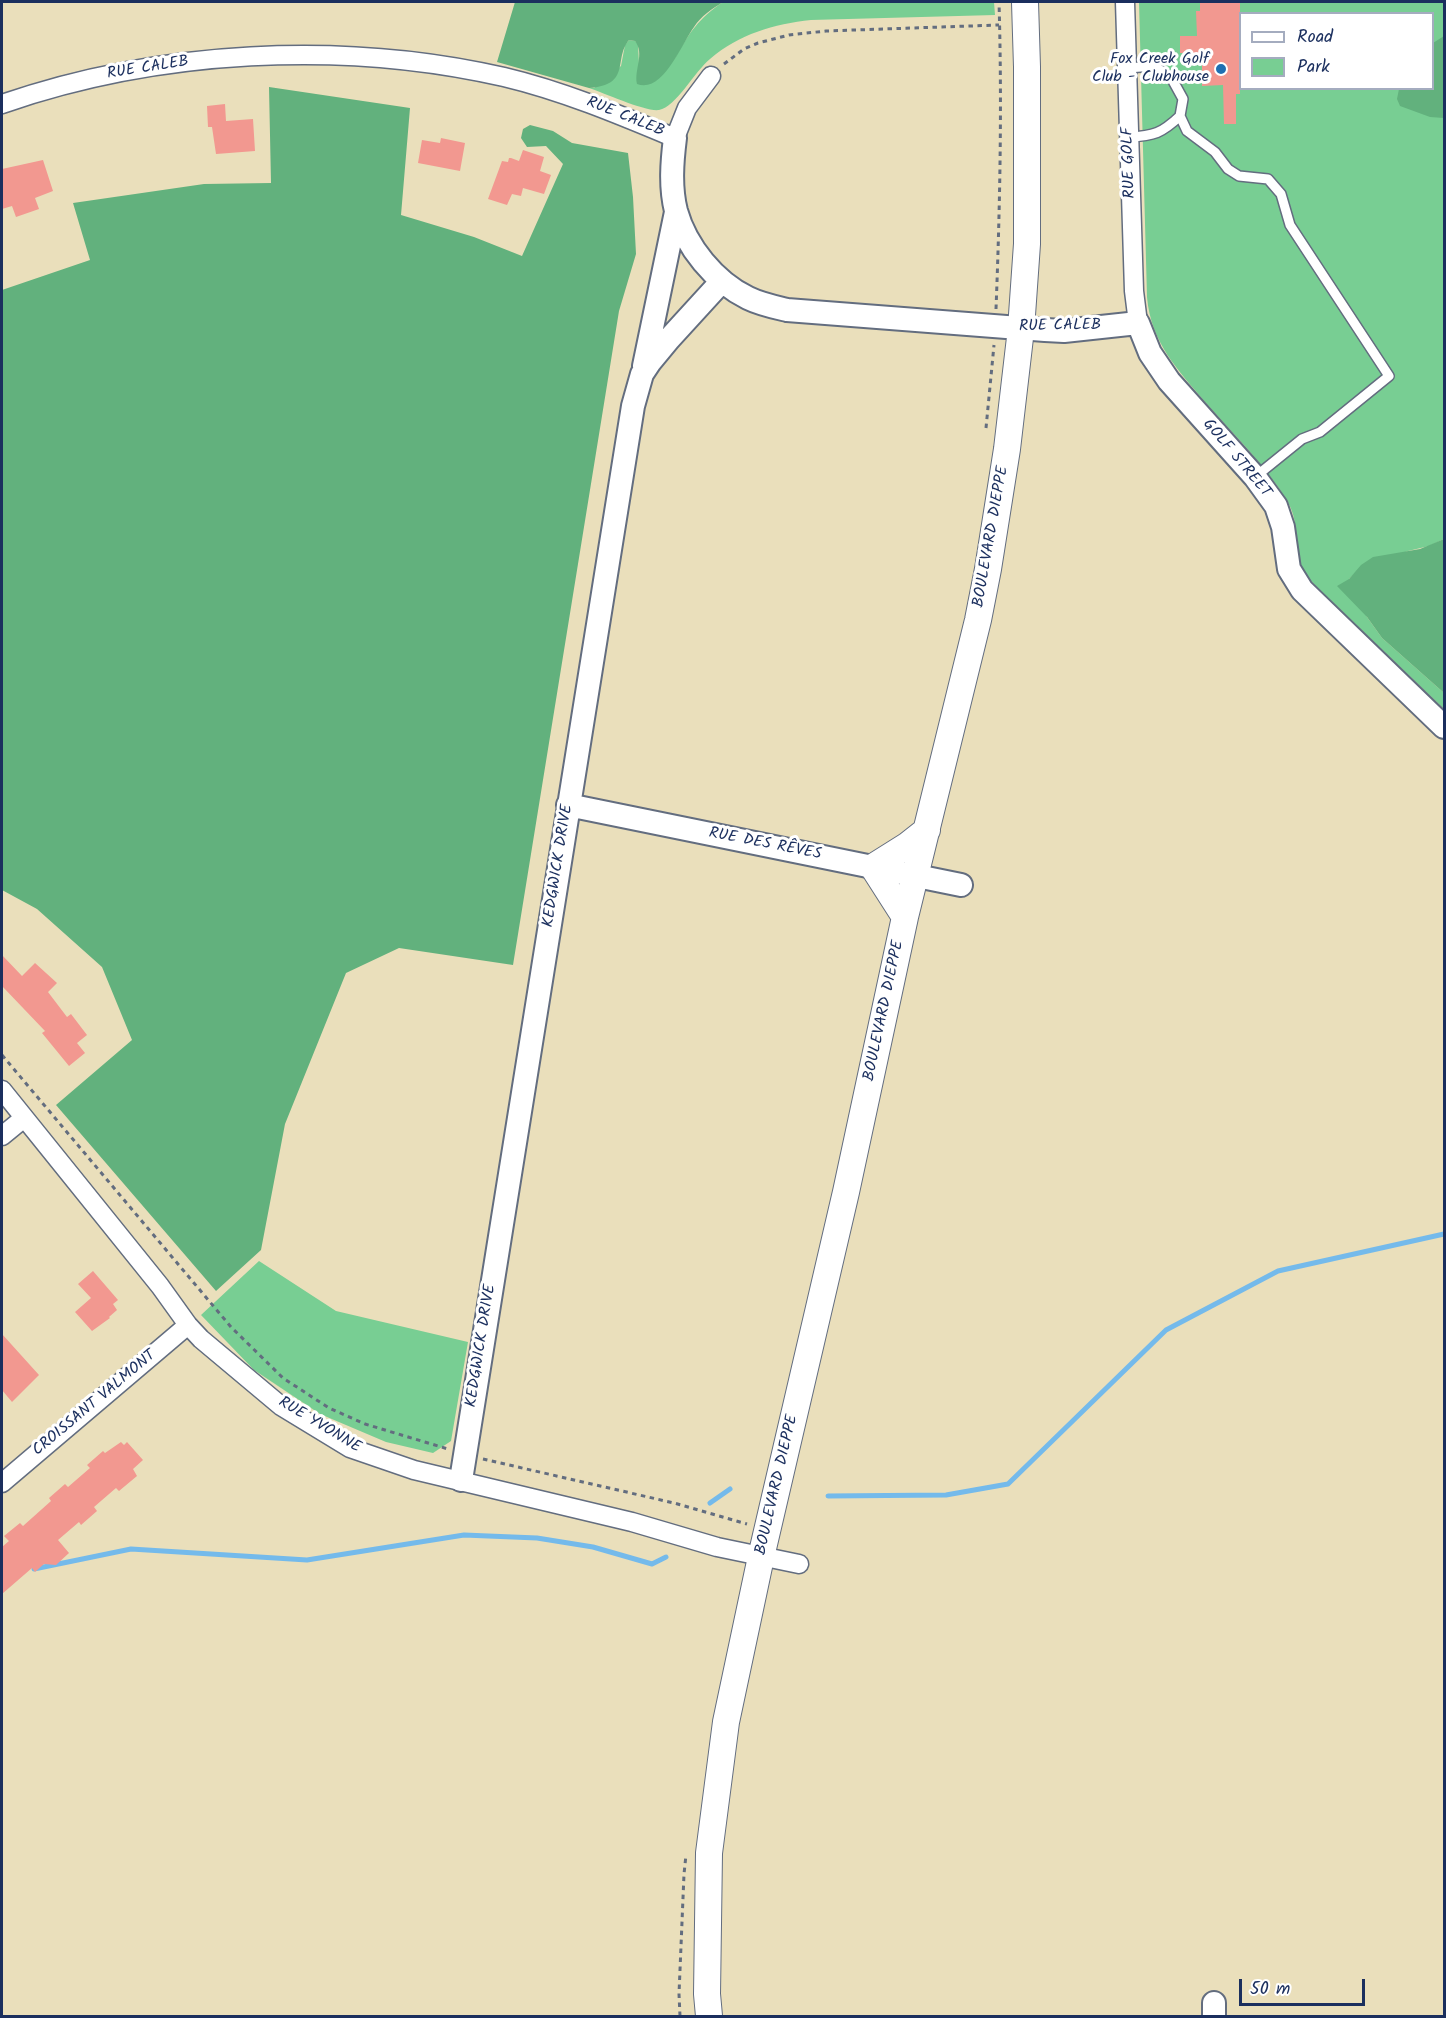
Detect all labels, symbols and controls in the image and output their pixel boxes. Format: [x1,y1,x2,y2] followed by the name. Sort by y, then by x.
[1239,12,1434,90] legend
[1297,23,1333,52] text: Road
[1092,50,1209,88] place label: Fox Creek Golf Club - Clubhouse
[106,53,190,85] street label: RUE CALEB
[1297,53,1330,82] text: Park
[1214,62,1228,76] marker: Fox Creek Golf Club - Clubhouse
[583,94,667,142] street label: RUE CALEB
[1119,127,1141,199] street label: RUE GOLF
[1019,317,1101,337] street label: RUE CALEB
[1198,416,1274,502] street label: GOLF STREET
[970,465,1014,609] street label: BOULEVARD DIEPPE
[540,803,578,929] street label: KEDGWICK DRIVE
[707,825,823,865] street label: RUE DES RÊVES
[861,939,909,1083] street label: BOULEVARD DIEPPE
[463,1283,501,1409] street label: KEDGWICK DRIVE
[29,1347,161,1461] street label: CROISSANT VALMONT
[274,1394,364,1458] street label: RUE YVONNE
[753,1413,803,1557] street label: BOULEVARD DIEPPE
[1242,1967,1368,2005] scale bar
[1250,1975,1290,2004] text: 50 m

